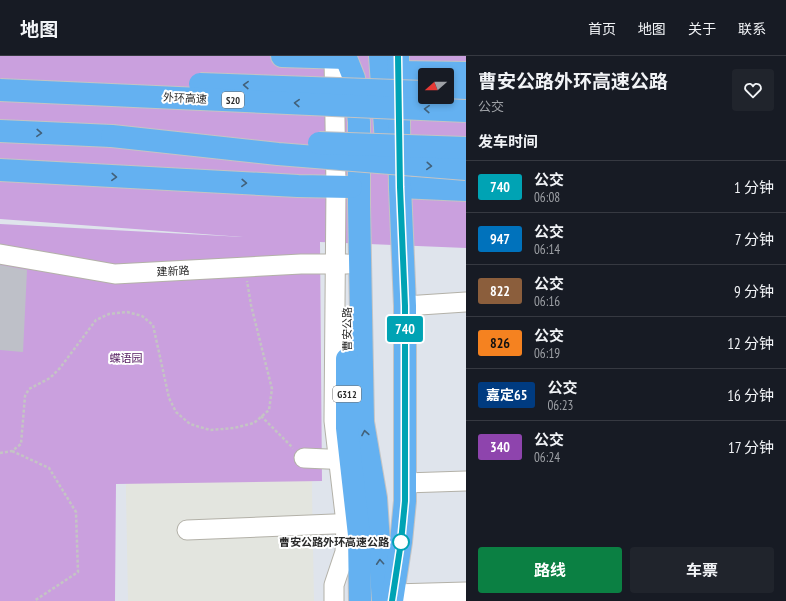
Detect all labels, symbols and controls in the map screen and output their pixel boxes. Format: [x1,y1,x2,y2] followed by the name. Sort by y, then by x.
[20,17,58,41] text: 地图
[588,20,616,38] text: 首页
[638,20,666,38] text: 地图
[688,20,716,38] text: 关于
[738,20,766,38] text: 联系
[418,68,454,104] north arrow
[418,68,454,104] map controls
[478,69,668,93] text: 曹安公路外环高速公路
[732,69,774,111] button: heart
[243,81,249,90] one-way arrow
[163,90,207,106] street label: 外环高速
[222,92,244,108] road number: S20
[478,98,504,115] text: 公交
[294,99,300,108] one-way arrow
[424,105,430,114] one-way arrow
[36,129,42,137] one-way arrow
[478,132,538,151] text: 发车时间
[426,161,432,170] one-way arrow
[534,170,564,189] text: 公交
[111,173,117,181] one-way arrow
[490,178,510,196] text: 740
[734,178,774,197] text: 1 分钟
[241,179,247,188] one-way arrow
[534,189,560,206] text: 06:08
[534,222,564,241] text: 公交
[490,230,510,248] text: 947
[735,230,774,249] text: 7 分钟
[534,241,560,258] text: 06:14
[156,263,190,279] street label: 建新路
[534,274,564,293] text: 公交
[490,282,510,300] text: 822
[734,282,774,301] text: 9 分钟
[534,293,560,310] text: 06:16
[340,307,354,351] street label: 曹安公路
[382,316,428,342] line badge: 740
[395,320,415,338] text: 740
[534,326,564,345] text: 公交
[490,334,510,352] text: 826
[727,334,774,353] text: 12 分钟
[534,345,560,362] text: 06:19
[110,351,143,365] park label: 蝶语园
[547,378,577,397] text: 公交
[333,386,361,402] road number: G312
[486,386,527,404] text: 嘉定65
[727,386,774,405] text: 16 分钟
[547,397,573,414] text: 06:23
[361,430,370,436] one-way arrow
[534,430,564,449] text: 公交
[490,438,510,456] text: 340
[728,438,774,457] text: 17 分钟
[534,449,560,466] text: 06:24
[392,533,410,551] marker: 曹安公路外环高速公路
[279,535,390,549] place label: 曹安公路外环高速公路
[478,547,622,593] button: 路线
[630,547,774,593] button: 车票
[376,559,385,565] one-way arrow

